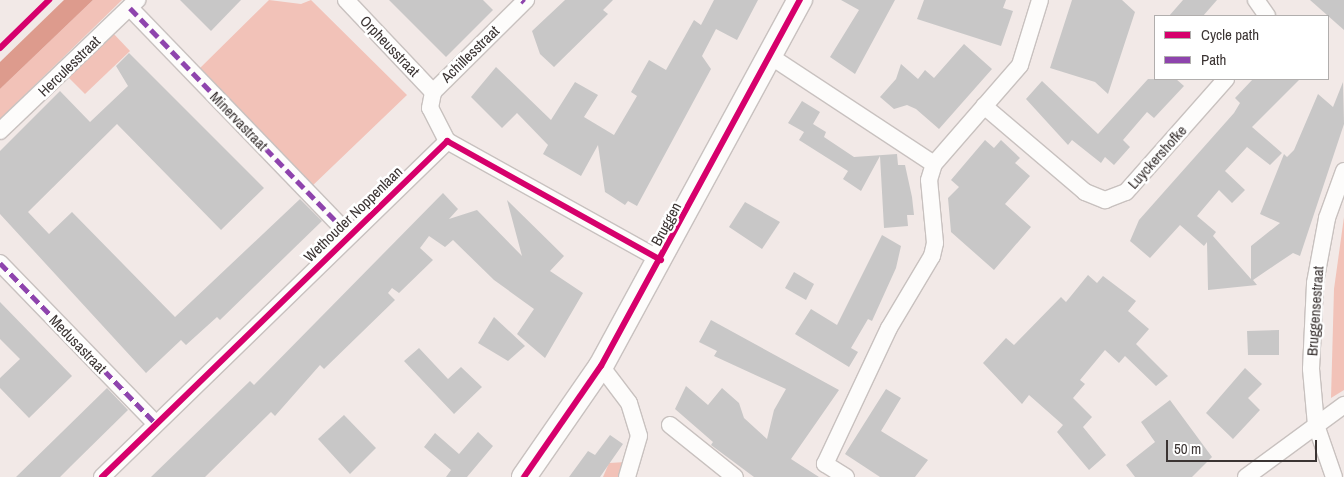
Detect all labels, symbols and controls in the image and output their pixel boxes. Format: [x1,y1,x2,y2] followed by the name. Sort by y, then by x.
[356,12,424,80] street label: Orpheusstraat
[1154,15,1329,80] legend
[437,22,503,86] street label: Achillesstraat
[1201,24,1259,45] text: Cycle path
[34,32,104,100] street label: Herculesstraat
[1201,49,1226,70] text: Path
[206,88,272,154] street label: Minervastraat
[1124,122,1190,192] street label: Luyckershofke
[300,162,406,266] street label: Wethouder Noppenlaan
[647,199,685,249] street label: Bruggen
[1303,265,1327,357] street label: Bruggensestraat
[46,311,110,377] street label: Medusastraat
[1169,430,1320,462] scale bar
[1174,438,1201,459] text: 50 m

